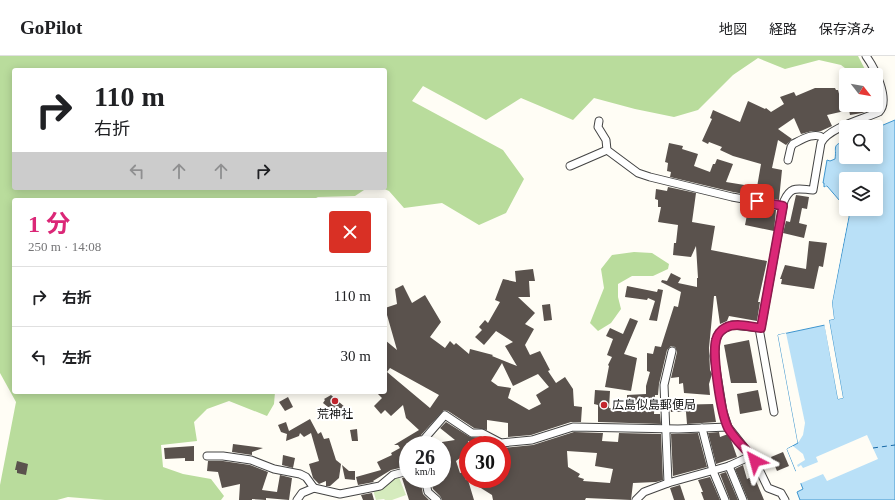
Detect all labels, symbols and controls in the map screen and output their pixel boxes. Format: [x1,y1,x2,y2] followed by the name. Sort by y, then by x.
[20,17,82,38] text: GoPilot
[719,22,747,37] text: 地図
[769,22,797,37] text: 経路
[819,22,875,37] text: 保存済み
[839,68,883,112] north arrow
[839,68,883,216] map controls
[94,81,165,112] text: 110 m
[28,84,80,136] icon: right
[94,119,130,139] text: 右折
[839,120,883,164] button: search
[126,160,148,182] icon: left
[168,160,190,182] icon: ahead
[210,160,232,182] icon: ahead
[252,160,274,182] icon: right
[839,172,883,216] button: layers
[740,184,774,218] pin
[746,190,768,212] icon: arrive
[28,211,70,237] text: 1 分
[329,211,371,253] button: close
[28,239,101,254] text: 250 m · 14:08
[28,286,50,308] icon: right
[334,288,371,304] text: 110 m
[62,290,92,306] text: 右折
[28,346,50,368] icon: left
[341,348,371,364] text: 30 m
[62,350,92,366] text: 左折
[330,396,340,406] marker: 荒神社
[612,398,696,412] place label: 広島似島郵便局
[599,400,609,410] marker: 広島似島郵便局
[317,407,353,421] place label: 荒神社
[459,436,511,488] speed limit sign: 30
[734,440,776,482] position arrow
[415,446,435,468] text: 26
[415,466,435,477] text: km/h

